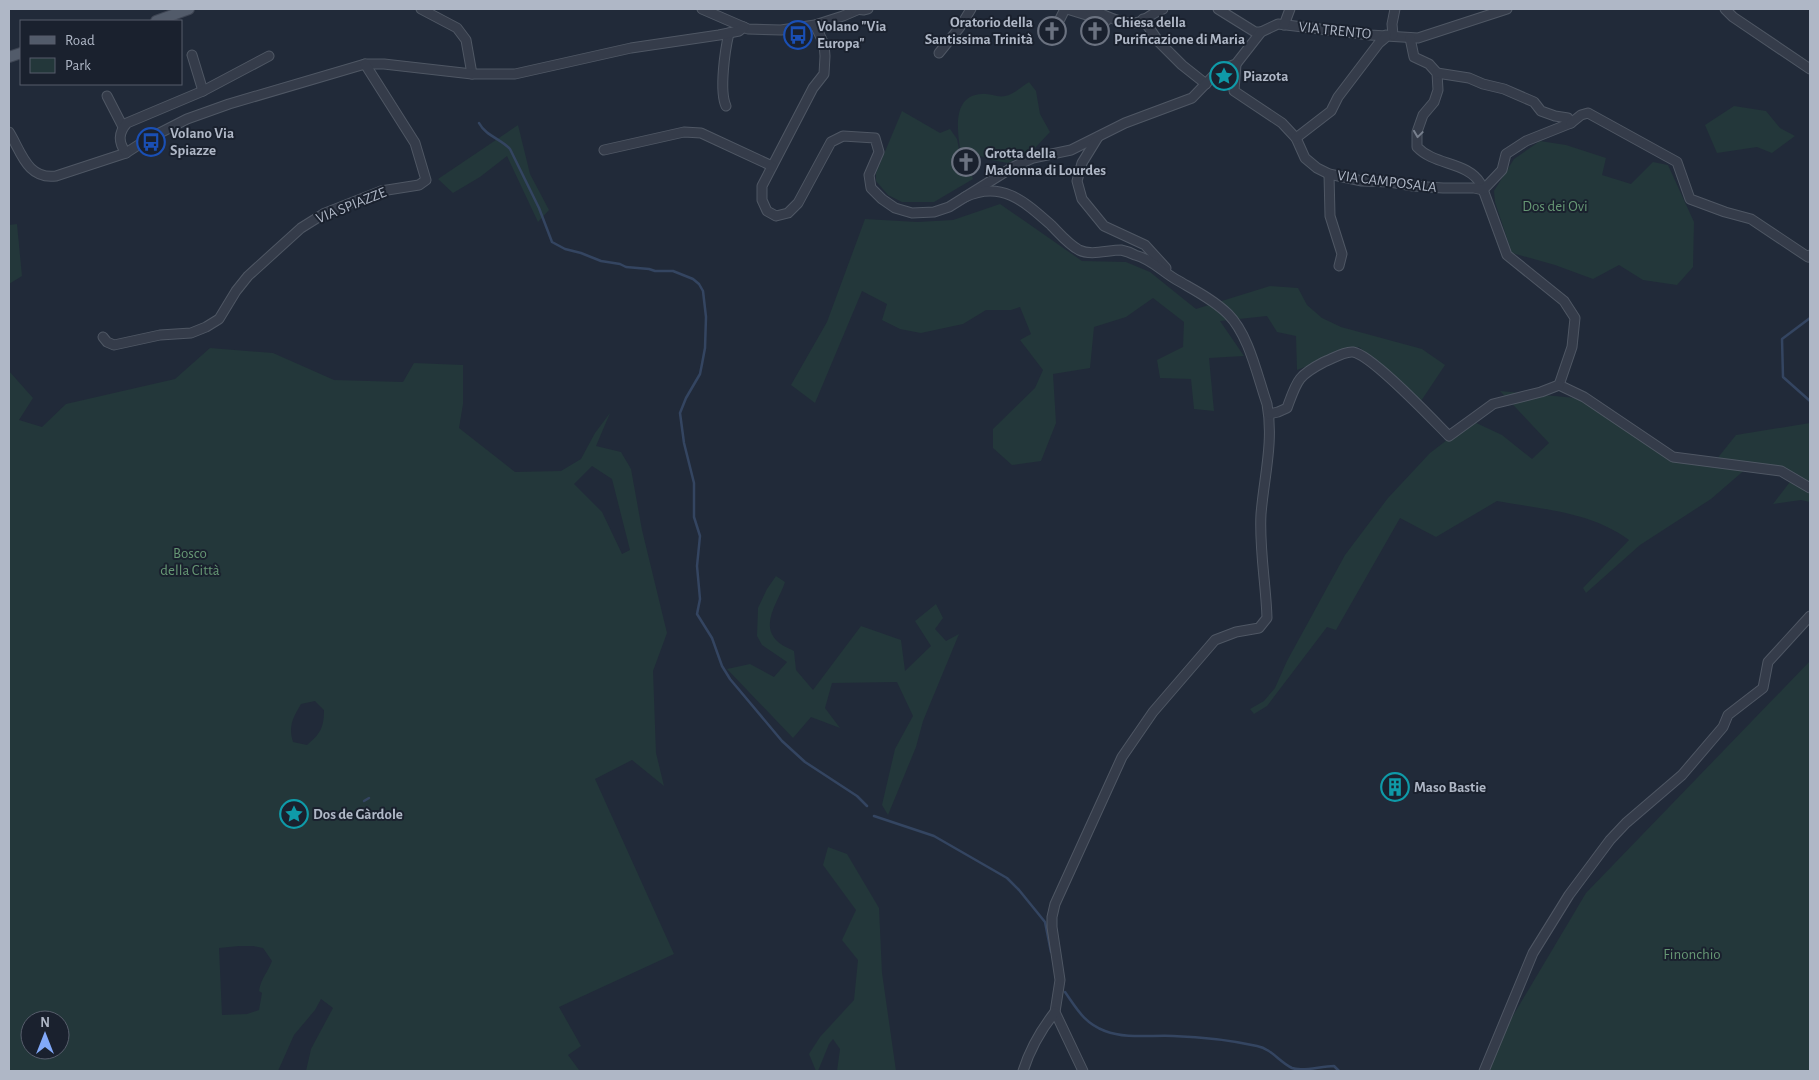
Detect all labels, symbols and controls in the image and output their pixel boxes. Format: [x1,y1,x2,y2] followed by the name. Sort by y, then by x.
[925,15,1033,47] place label: Oratorio della Santissima Trinità
[1114,15,1245,47] place label: Chiesa della Purificazione di Maria
[1037,16,1067,46] church icon: Oratorio della Santissima Trinità
[1080,16,1110,46] church icon: Chiesa della Purificazione di Maria
[817,19,887,51] place label: Volano "Via Europa"
[1298,19,1372,42] street label: VIA TRENTO
[20,20,182,85] legend
[783,20,813,50] bus stop icon: Volano "Via Europa"
[65,33,95,48] text: Road
[65,58,91,73] text: Park
[1209,61,1239,91] place icon: Piazota
[1243,69,1288,84] place label: Piazota
[170,126,234,158] place label: Volano Via Spiazze
[136,127,166,157] bus stop icon: Volano Via Spiazze
[1414,130,1424,138] one-way arrow
[985,146,1106,178] place label: Grotta della Madonna di Lourdes
[951,147,981,177] church icon: Grotta della Madonna di Lourdes
[1336,168,1438,195] street label: VIA CAMPOSALA
[314,185,388,226] street label: VIA SPIAZZE
[1522,199,1588,214] park label: Dos dei Ovi
[160,546,220,578] park label: Bosco della Città
[1380,772,1410,802] building icon: Maso Bastie
[1414,780,1486,795] place label: Maso Bastie
[279,799,309,829] place icon: Dos de Gàrdole
[313,807,403,822] place label: Dos de Gàrdole
[1663,947,1721,962] park label: Finonchio
[20,1010,70,1060] north arrow
[40,1016,50,1030] text: N

